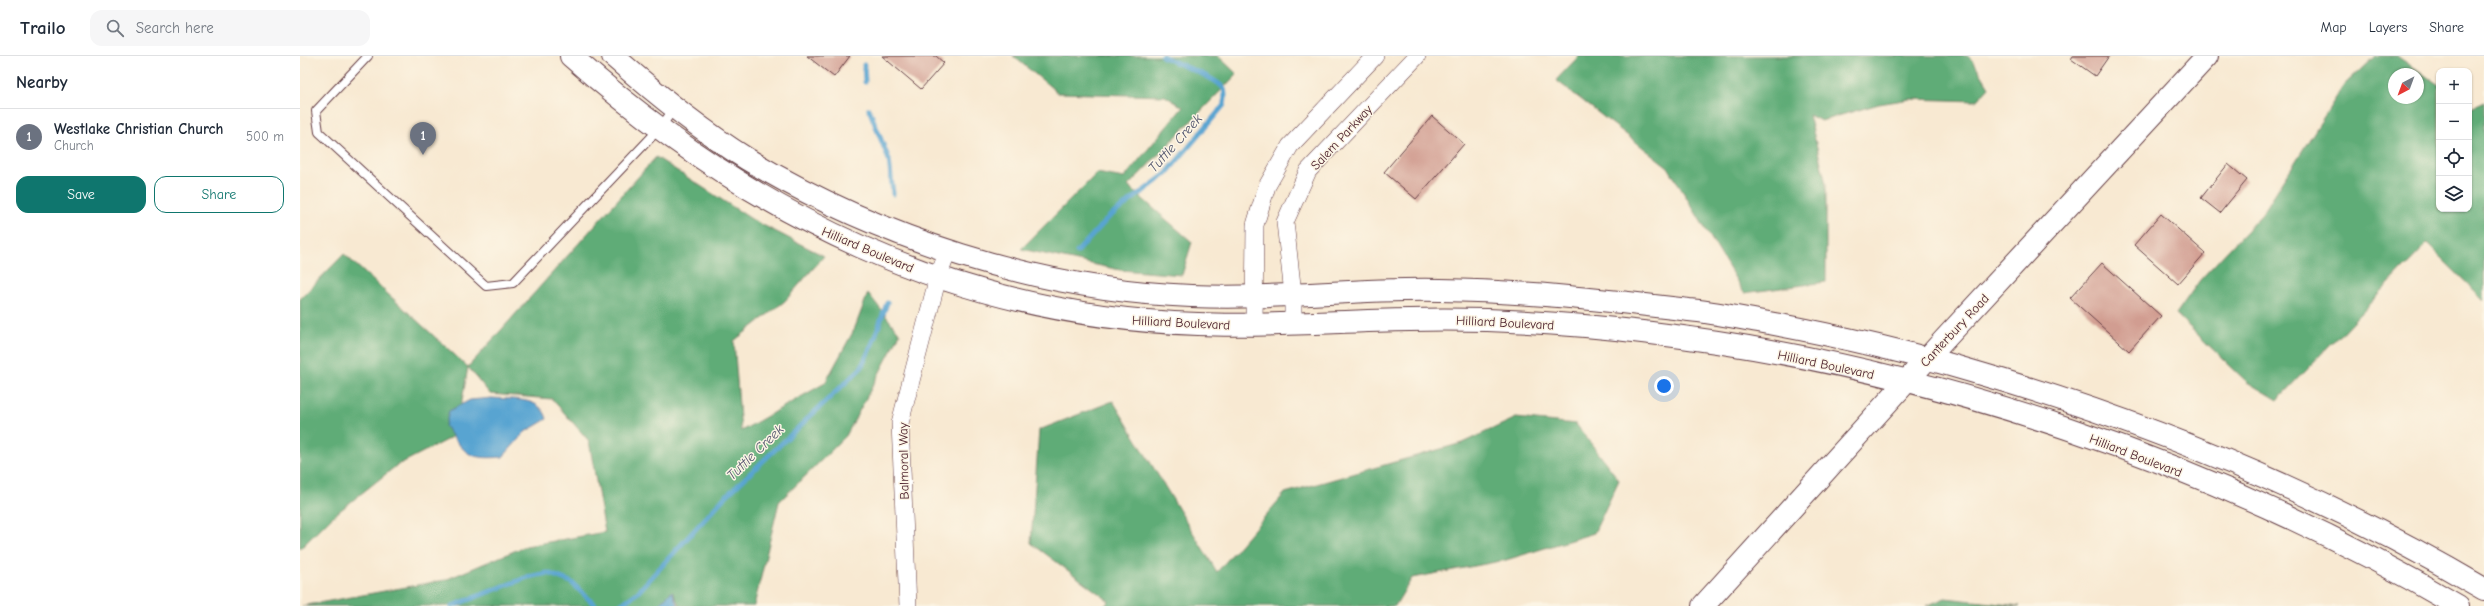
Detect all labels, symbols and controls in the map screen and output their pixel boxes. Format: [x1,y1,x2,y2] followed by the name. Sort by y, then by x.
[90,10,370,46] search box
[20,17,66,39] text: Trailo
[104,17,126,39] icon: search
[136,19,214,37] text: Search here
[2320,19,2347,36] text: Map
[2369,19,2407,36] text: Layers
[2429,19,2464,36] text: Share
[2388,68,2424,104] north arrow
[2436,68,2472,212] map controls
[2436,68,2472,104] button: +
[16,73,67,92] text: Nearby
[1307,102,1375,173] street label: Salem Parkway
[2436,104,2472,140] button: −
[1145,110,1206,176] water label: Tuttle Creek
[54,120,224,138] text: Westlake Christian Church
[410,122,436,155] pin: 1
[26,129,32,144] text: 1
[246,129,284,144] text: 500 m
[54,138,94,153] text: Church
[2436,140,2472,176] button: locate
[16,176,146,213] button: Save
[154,176,284,213] button: Share
[2436,176,2472,212] button: layers
[820,223,916,276] street label: Hilliard Boulevard
[1917,291,1992,370] street label: Canterbury Road
[1132,312,1230,333] street label: Hilliard Boulevard
[1456,312,1554,333] street label: Hilliard Boulevard
[1776,347,1875,382] street label: Hilliard Boulevard
[1654,376,1674,396] your location
[723,421,788,484] water label: Tuttle Creek
[895,422,912,500] street label: Balmoral Way
[2087,431,2184,480] street label: Hilliard Boulevard

